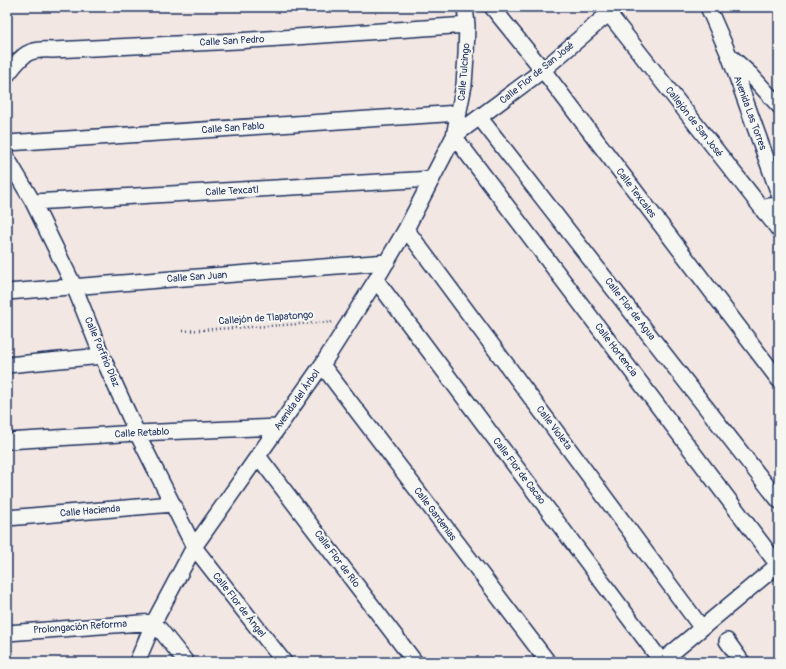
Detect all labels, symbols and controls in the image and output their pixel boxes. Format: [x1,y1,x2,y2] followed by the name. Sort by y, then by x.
[199,33,265,49] street label: Calle San Pedro
[497,39,577,107] street label: Calle Flor de San José
[455,42,473,101] street label: Calle Tulcingo
[731,74,769,152] street label: Avenida Las Torres
[663,84,725,160] street label: Callejón de San José
[201,120,266,136] street label: Calle San Pablo
[613,166,659,221] street label: Calle Texcales
[205,184,259,198] street label: Calle Texcatl
[166,269,228,285] street label: Calle San Juan
[602,276,658,343] street label: Calle Flor de Agua
[218,309,315,327] street label: Callejón de Tlapatongo
[82,315,122,389] street label: Calle Porfirio Díaz
[592,321,640,379] street label: Calle Hortencia
[271,367,322,433] street label: Avenida del Árbol
[534,404,575,453] street label: Calle Violeta
[114,426,170,440] street label: Calle Retablo
[490,435,548,507] street label: Calle Flor de Cacao
[411,485,459,543] street label: Calle Gardenias
[59,502,121,520] street label: Calle Hacienda
[312,528,363,590] street label: Calle Flor de Río
[210,570,269,640] street label: Calle Flor de Ángel
[33,618,128,636] street label: Prolongación Reforma

